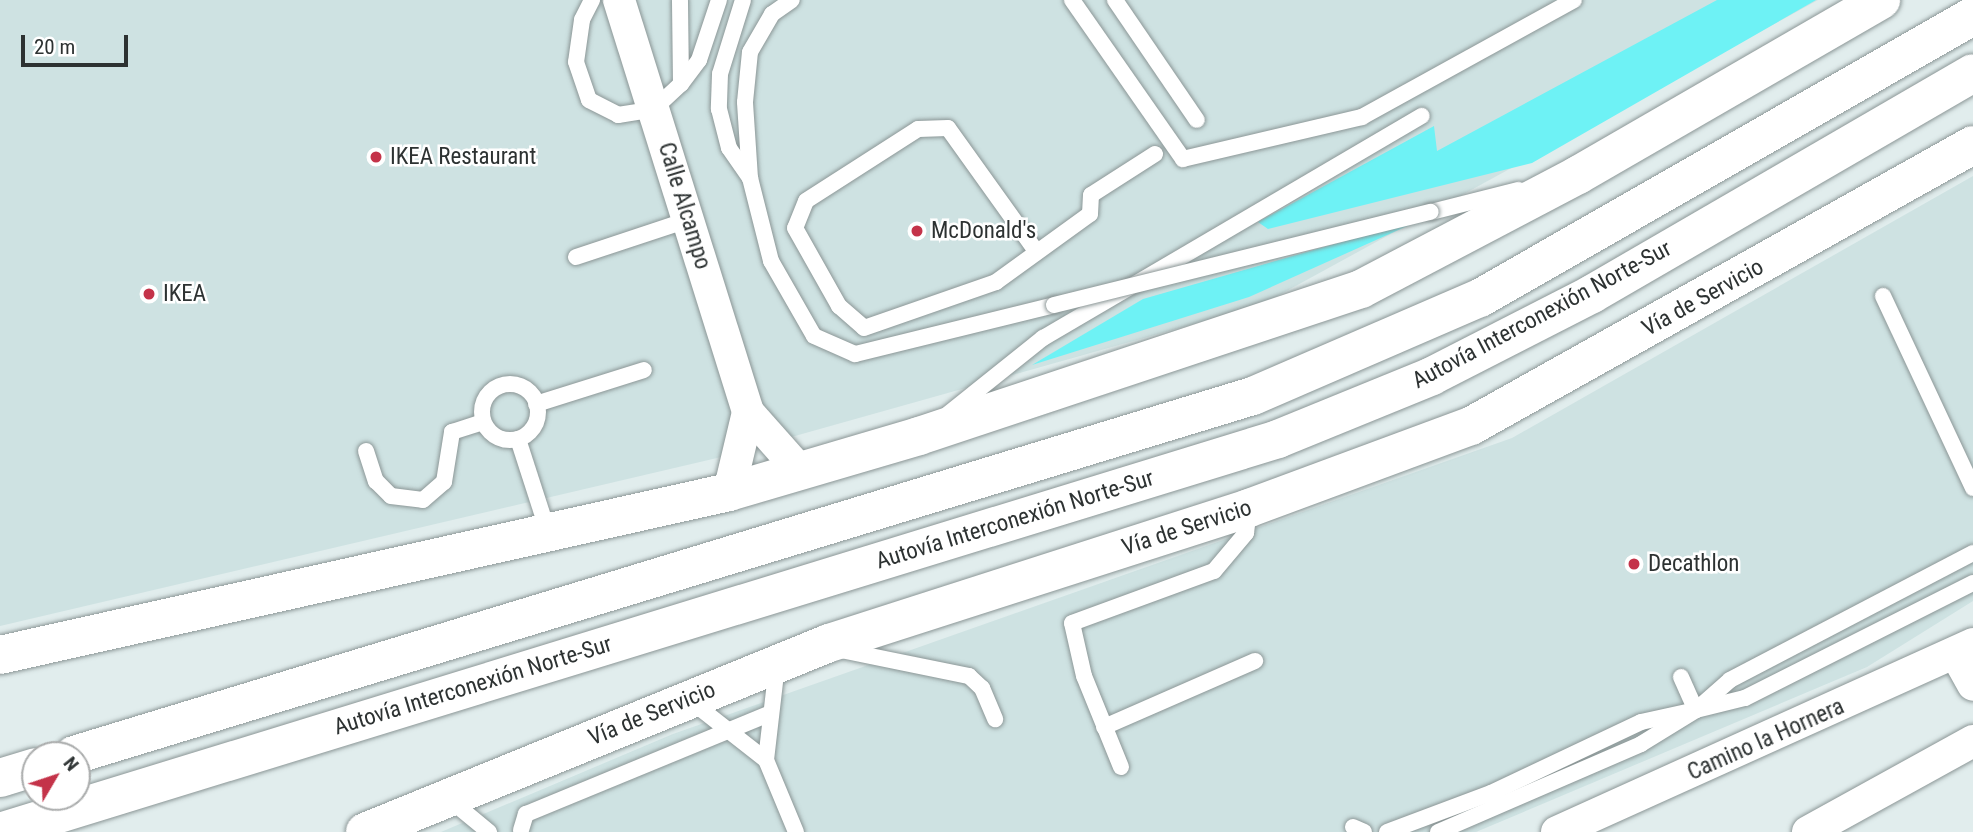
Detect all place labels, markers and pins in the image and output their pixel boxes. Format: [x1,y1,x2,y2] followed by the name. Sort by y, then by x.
[390,143,536,171] place label: IKEA Restaurant
[368,149,384,165] marker: IKEA Restaurant
[931,217,1036,245] place label: McDonald's
[909,223,925,239] marker: McDonald's
[163,280,206,308] place label: IKEA
[141,286,157,302] marker: IKEA
[1648,550,1739,578] place label: Decathlon
[1626,556,1642,572] marker: Decathlon

